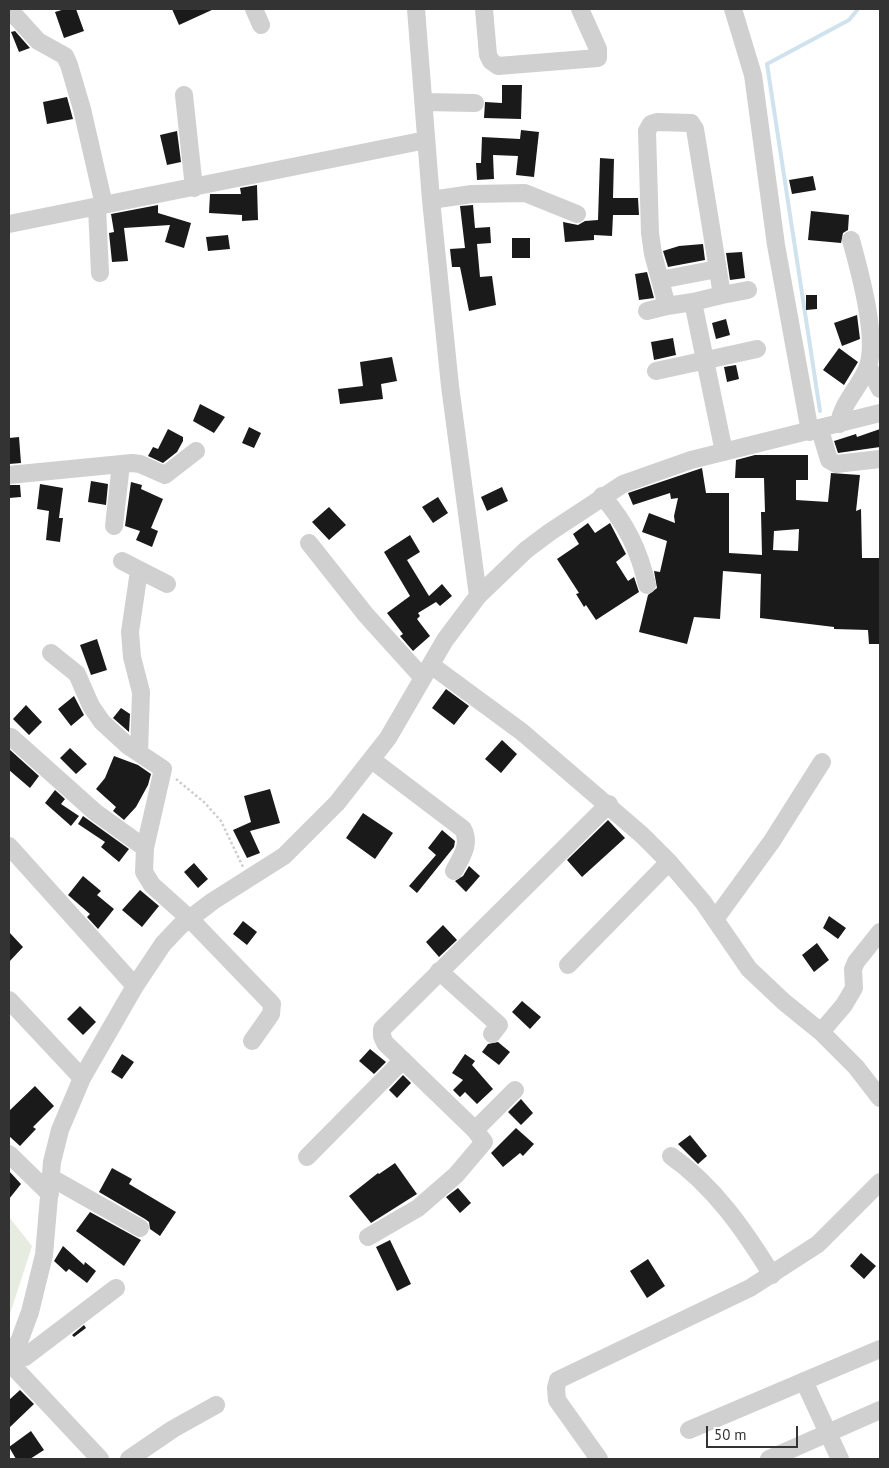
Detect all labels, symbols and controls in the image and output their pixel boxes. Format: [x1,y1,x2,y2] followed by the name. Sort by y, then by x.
[709,1416,802,1448] scale bar
[714,1425,747,1444] text: 50 m

